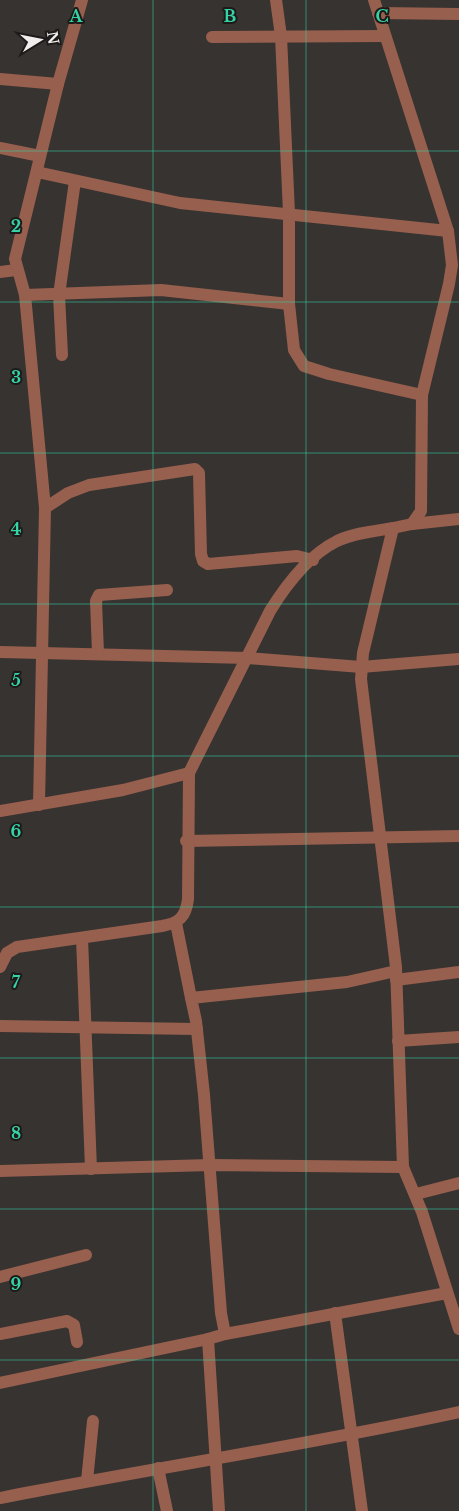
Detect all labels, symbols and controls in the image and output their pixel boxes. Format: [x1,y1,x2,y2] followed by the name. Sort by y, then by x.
[69,6,84,26] text: A
[224,6,237,26] text: B
[375,6,389,26] text: C
[15,15,65,65] north arrow
[43,30,63,46] text: N
[11,216,21,236] text: 2
[11,367,21,387] text: 3
[11,519,21,539] text: 4
[11,670,21,690] text: 5
[11,821,22,841] text: 6
[12,972,21,992] text: 7
[11,1123,21,1143] text: 8
[11,1274,22,1294] text: 9

